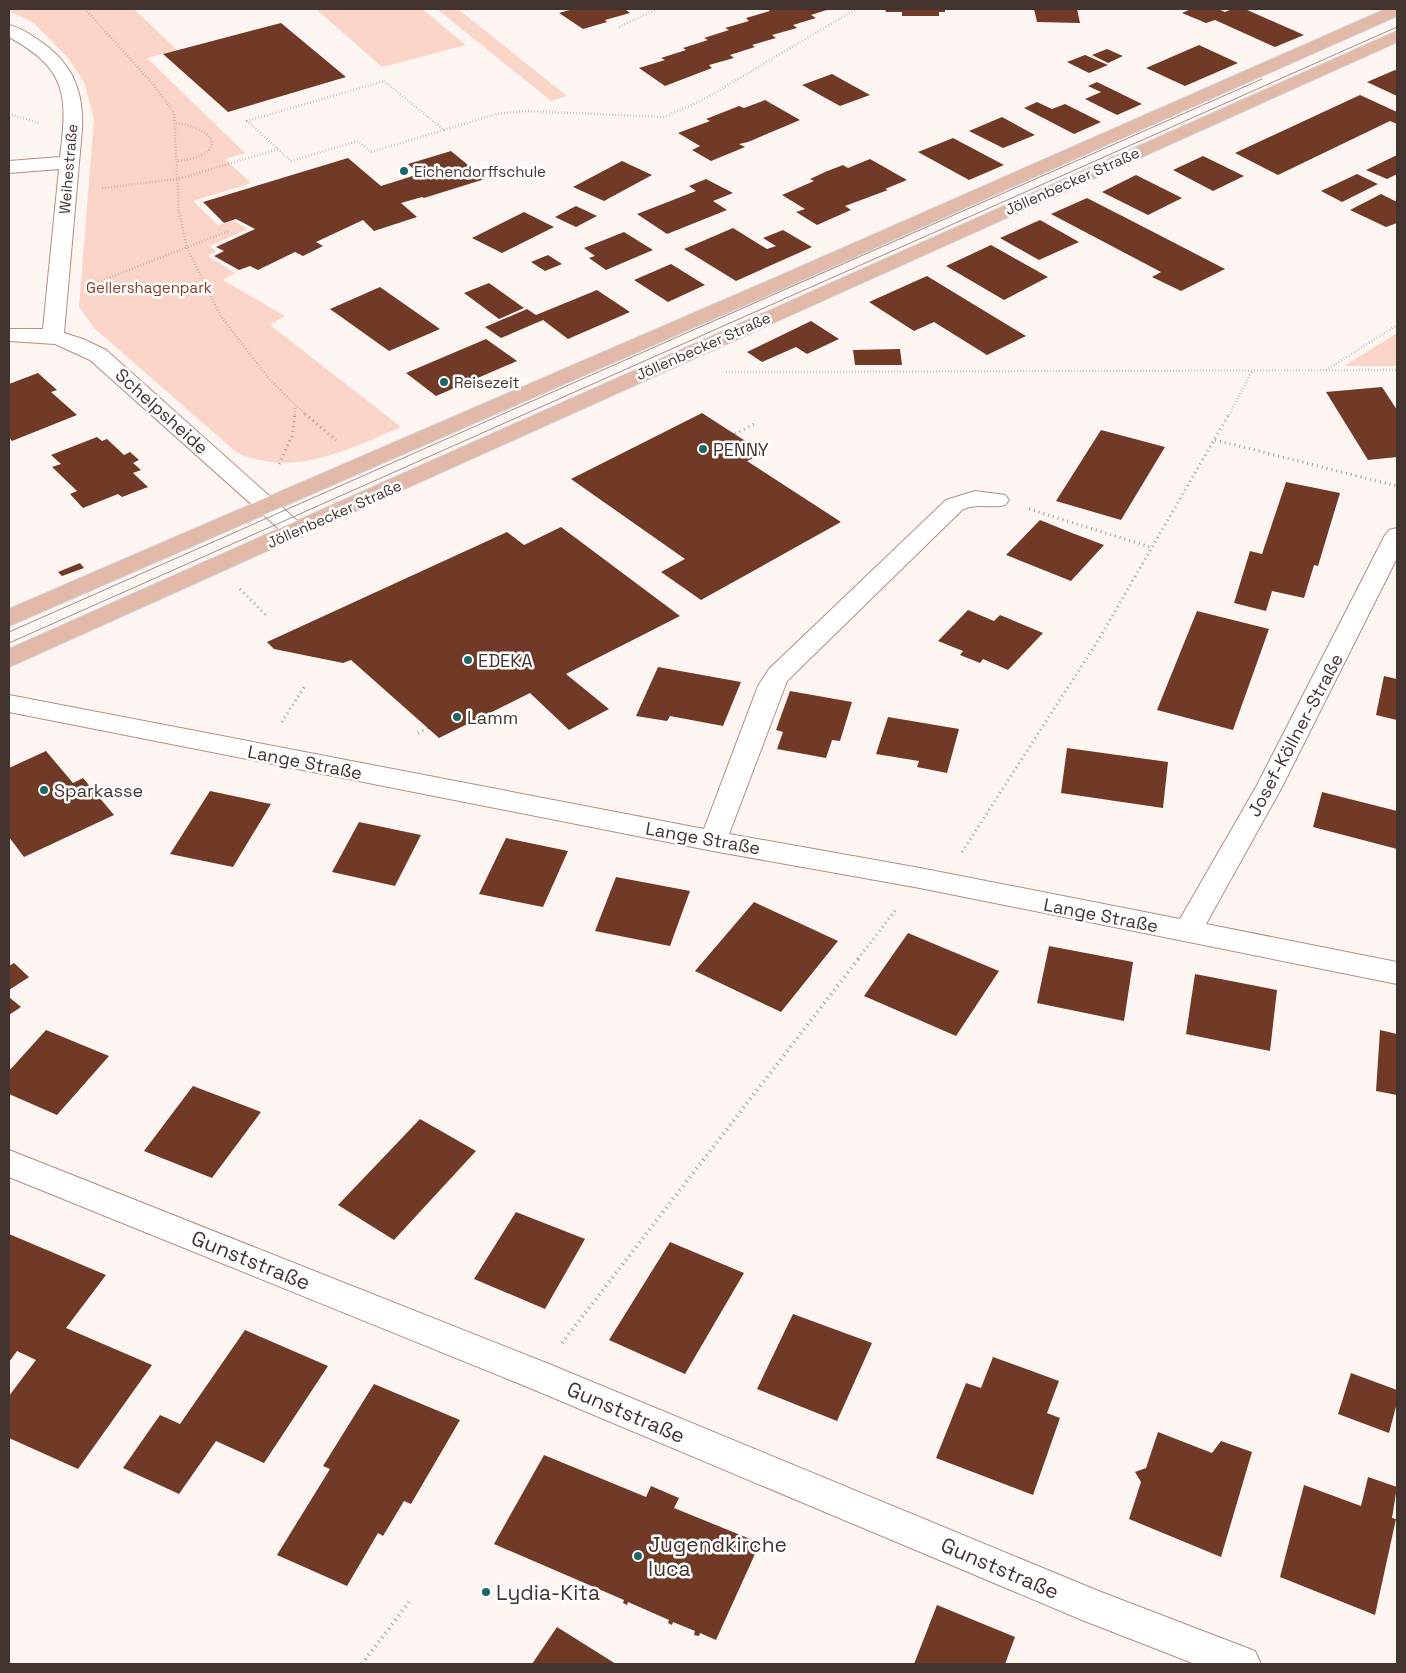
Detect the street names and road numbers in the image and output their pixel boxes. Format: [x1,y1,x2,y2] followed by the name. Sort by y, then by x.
[55,123,81,215] street label: Weihestraße
[1002,143,1142,219] street label: Jöllenbecker Straße
[633,308,773,384] street label: Jöllenbecker Straße
[111,363,213,459] street label: Schelpsheide
[264,476,404,552] street label: Jöllenbecker Straße
[1242,649,1348,821] street label: Josef-Köllner-Straße
[246,740,364,784] street label: Lange Straße
[644,817,762,859] street label: Lange Straße
[1042,893,1160,937] street label: Lange Straße
[188,1224,314,1296] street label: Gunststraße
[563,1375,689,1449] street label: Gunststraße
[937,1531,1063,1605] street label: Gunststraße

